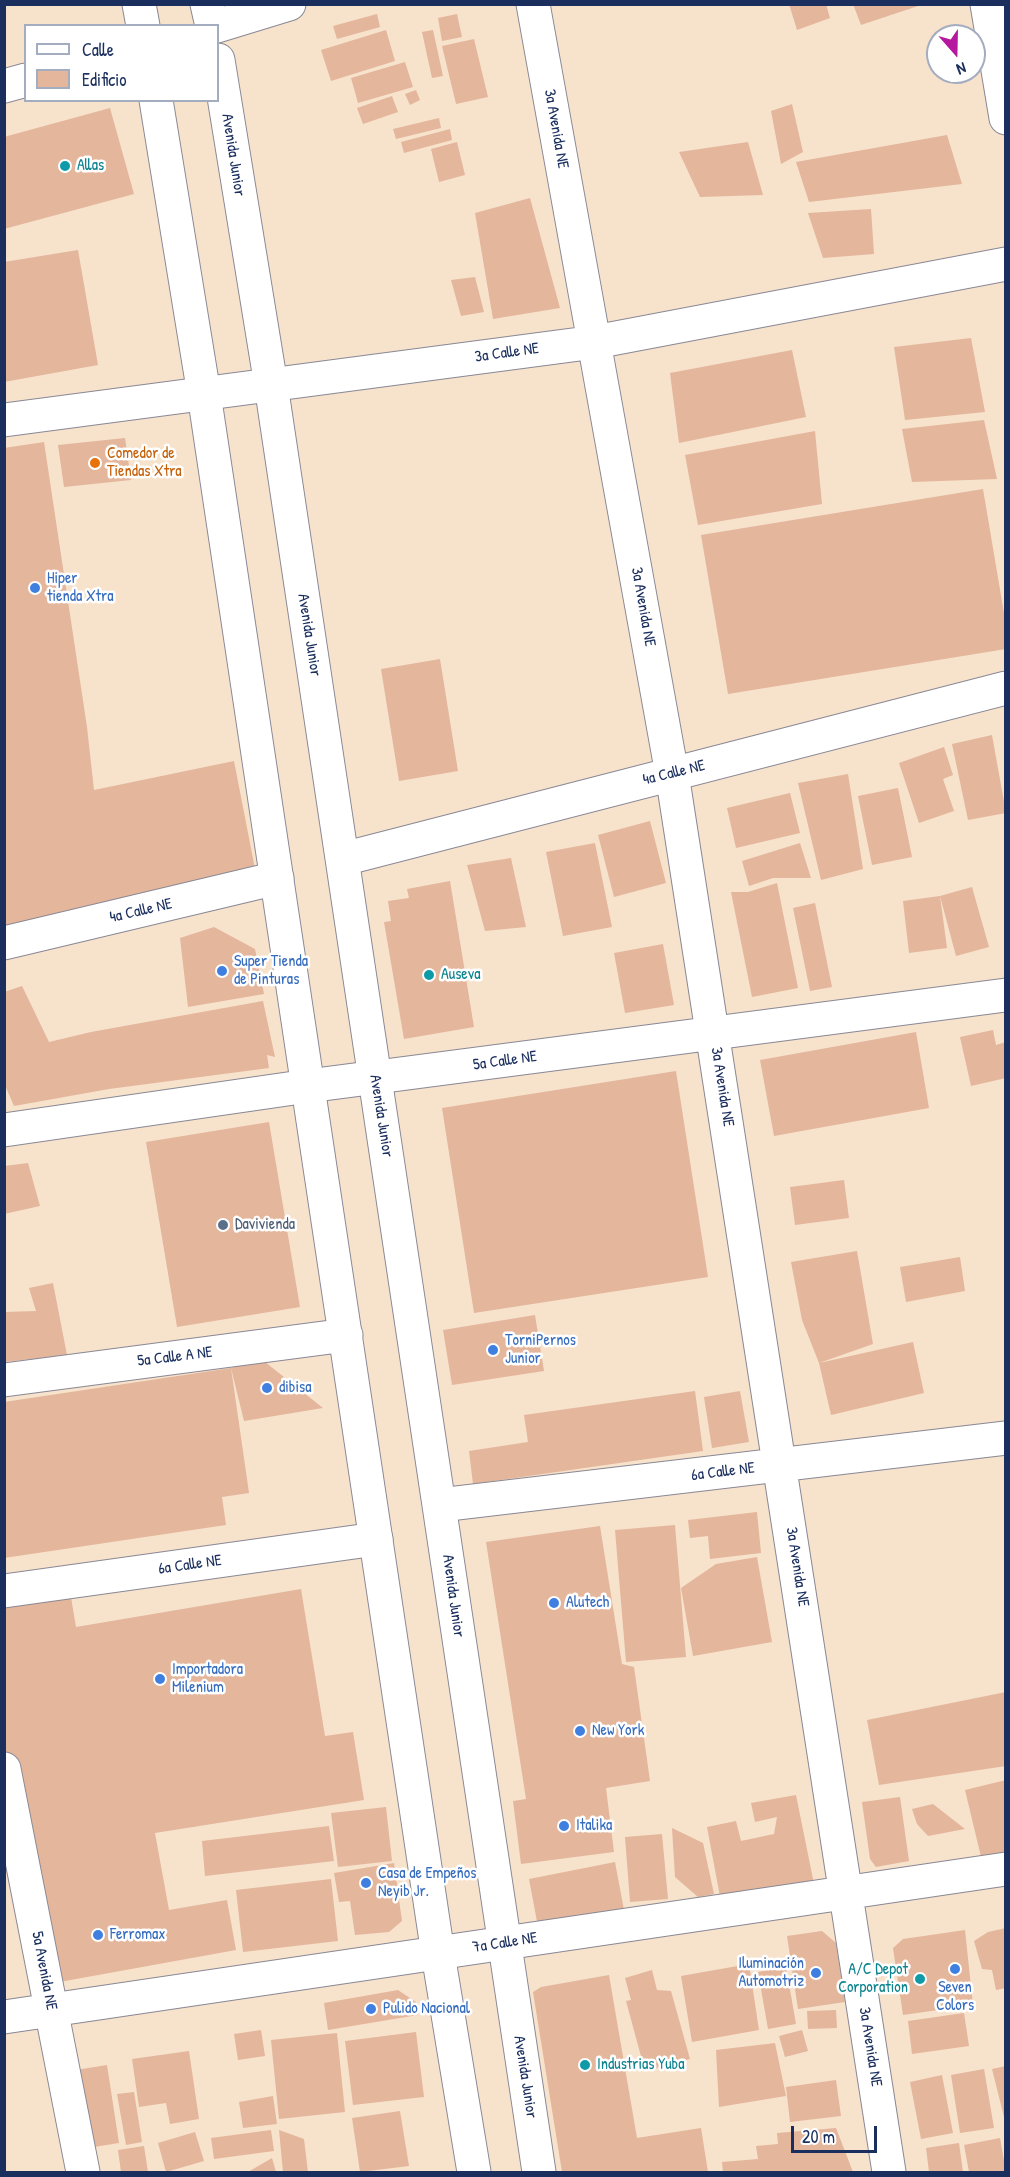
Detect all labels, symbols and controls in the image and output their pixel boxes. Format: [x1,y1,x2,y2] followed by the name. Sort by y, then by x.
[24,24,219,102] legend
[926,24,986,84] north arrow
[82,37,114,62] text: Calle
[954,57,969,81] text: N
[82,67,126,92] text: Edificio
[540,88,572,170] street label: 3a Avenida NE
[217,112,249,198] street label: Avenida Junior
[77,156,104,176] place label: Allas
[58,159,72,173] marker: Allas
[474,339,540,367] street label: 3a Calle NE
[107,444,182,482] place label: Comedor de Tiendas Xtra
[88,456,102,470] marker: Comedor de Tiendas Xtra
[627,566,659,648] street label: 3a Avenida NE
[47,569,113,607] place label: Hiper tienda Xtra
[28,581,42,595] marker: Hiper tienda Xtra
[293,592,325,678] street label: Avenida Junior
[641,756,707,790] street label: 4a Calle NE
[108,895,174,927] street label: 4a Calle NE
[234,952,308,990] place label: Super Tienda de Pinturas
[215,964,229,978] marker: Super Tienda de Pinturas
[441,965,480,985] place label: Auseva
[422,968,436,982] marker: Auseva
[706,1046,738,1128] street label: 3a Avenida NE
[472,1047,538,1075] street label: 5a Calle NE
[365,1073,397,1159] street label: Avenida Junior
[235,1215,295,1235] place label: Davivienda
[216,1218,230,1232] marker: Davivienda
[505,1331,576,1369] place label: TorniPernos Junior
[136,1343,214,1371] street label: 5a Calle A NE
[486,1343,500,1357] marker: TorniPernos Junior
[279,1378,311,1398] place label: dibisa
[260,1381,274,1395] marker: dibisa
[690,1459,756,1485] street label: 6a Calle NE
[781,1526,813,1608] street label: 3a Avenida NE
[157,1551,223,1579] street label: 6a Calle NE
[438,1553,468,1639] street label: Avenida Junior
[566,1593,609,1613] place label: Alutech
[547,1596,561,1610] marker: Alutech
[172,1660,243,1698] place label: Importadora Milenium
[153,1672,167,1686] marker: Importadora Milenium
[592,1721,644,1741] place label: New York
[573,1724,587,1738] marker: New York
[576,1816,612,1836] place label: Italika
[557,1819,571,1833] marker: Italika
[378,1864,476,1902] place label: Casa de Empeños Neyib Jr.
[359,1876,373,1890] marker: Casa de Empeños Neyib Jr.
[110,1925,165,1945] place label: Ferromax
[91,1928,105,1942] marker: Ferromax
[471,1928,539,1958] street label: 7a Calle NE
[27,1930,61,2012] street label: 5a Avenida NE
[738,1954,804,1992] place label: Iluminación Automotriz
[838,1960,908,1998] place label: A/C Depot Corporation
[948,1962,962,1976] marker: Seven Colors
[809,1966,823,1980] marker: Iluminación Automotriz
[913,1972,927,1986] marker: A/C Depot Corporation
[936,1978,974,2016] place label: Seven Colors
[383,1999,470,2019] place label: Pulido Nacional
[364,2002,378,2016] marker: Pulido Nacional
[854,2006,886,2088] street label: 3a Avenida NE
[509,2034,541,2120] street label: Avenida Junior
[597,2055,684,2075] place label: Industrias Yuba
[578,2058,592,2072] marker: Industrias Yuba
[794,2114,880,2152] scale bar
[802,2124,835,2149] text: 20 m

